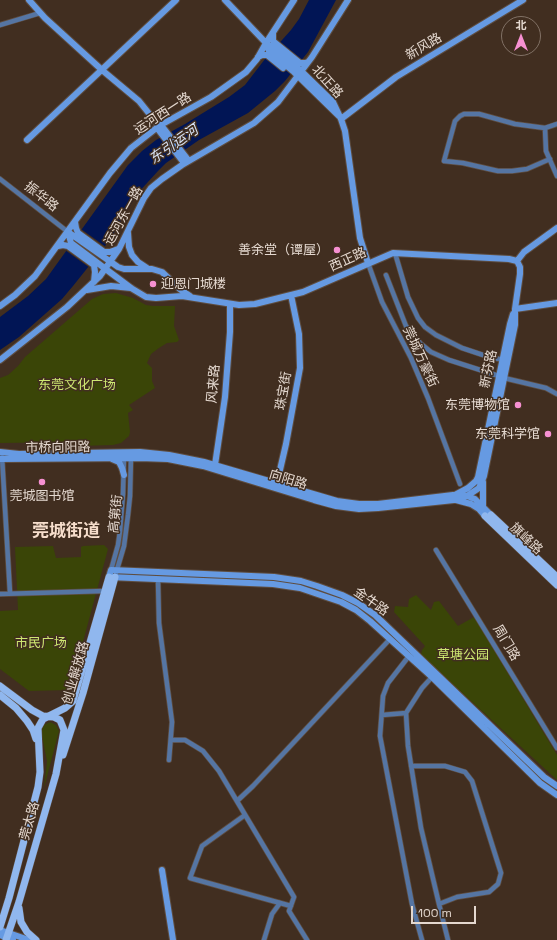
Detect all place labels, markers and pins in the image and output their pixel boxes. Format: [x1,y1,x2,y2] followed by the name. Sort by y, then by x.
[238,242,329,258] place label: 善余堂（谭屋）
[332,245,342,255] marker: 善余堂（谭屋）
[161,276,226,292] place label: 迎恩门城楼
[148,279,158,289] marker: 迎恩门城楼
[445,397,510,413] place label: 东莞博物馆
[513,400,523,410] marker: 东莞博物馆
[475,426,540,442] place label: 东莞科学馆
[543,429,553,439] marker: 东莞科学馆
[37,477,47,487] marker: 莞城图书馆
[10,488,74,504] place label: 莞城图书馆

